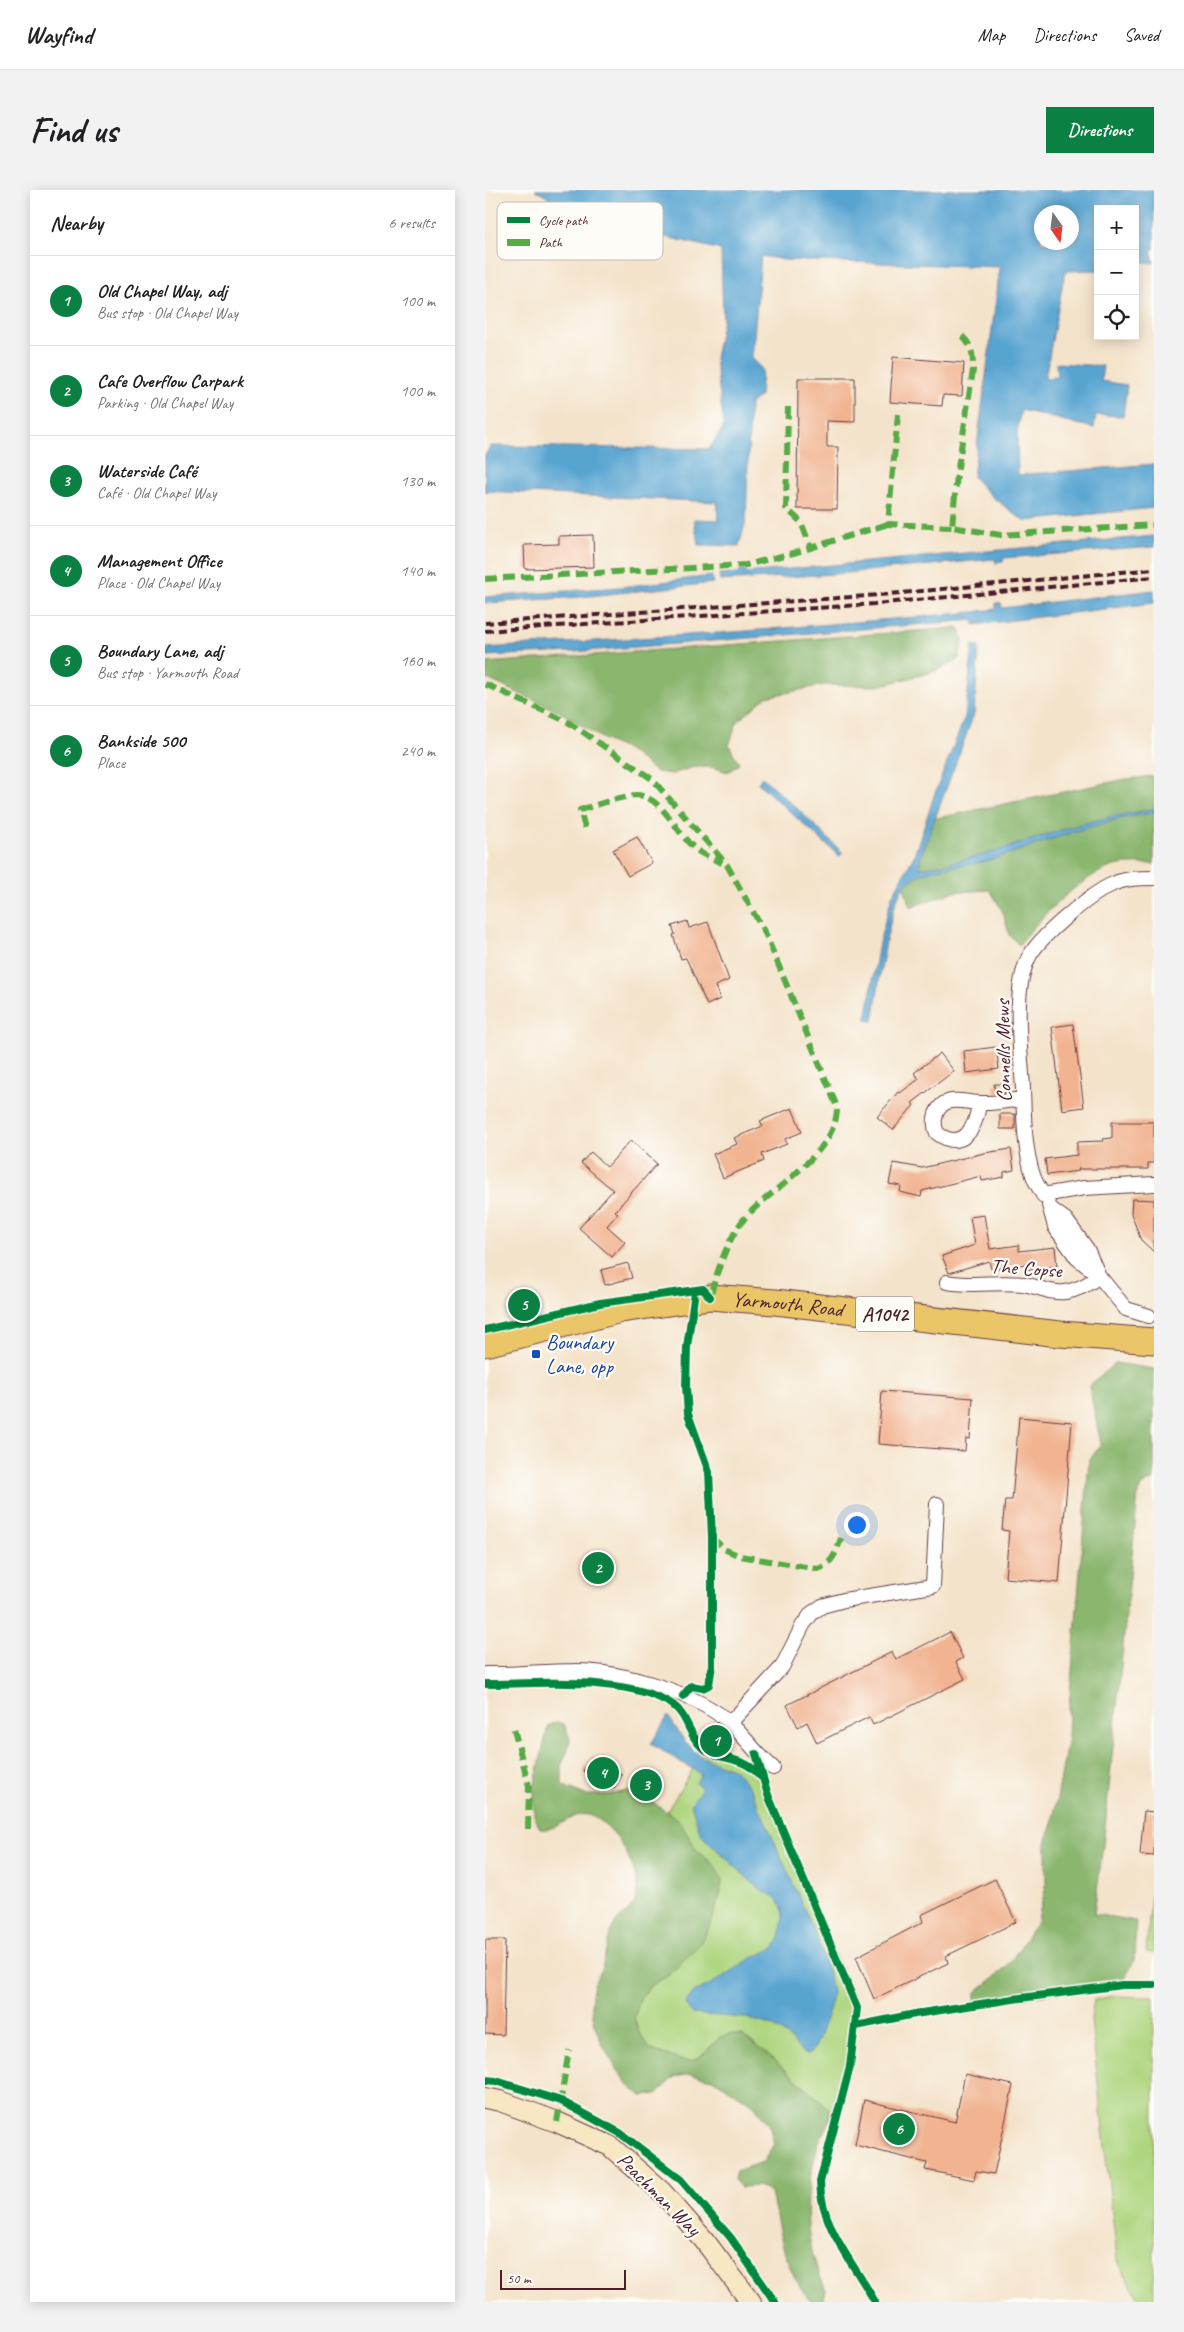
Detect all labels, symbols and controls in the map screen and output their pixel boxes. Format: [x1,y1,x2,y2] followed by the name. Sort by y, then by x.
[25,20,92,50] text: Wayfind
[978,24,1005,46] text: Map
[1033,24,1096,46] text: Directions
[1124,24,1159,46] text: Saved
[1046,107,1154,153] button: Directions
[30,108,117,153] text: Find us
[497,202,663,260] legend
[1034,205,1079,250] north arrow
[1094,205,1139,340] map controls
[1094,205,1139,250] button: +
[50,210,103,236] text: Nearby
[539,212,588,229] text: Cycle path
[388,213,435,233] text: 6 results
[539,234,563,251] text: Path
[1094,250,1139,295] button: −
[97,279,227,303] text: Old Chapel Way, adj
[62,291,70,311] text: 1
[401,291,435,311] text: 100 m
[1094,295,1139,340] button: locate
[97,303,238,323] text: Bus stop · Old Chapel Way
[97,369,243,393] text: Cafe Overflow Carpark
[62,381,70,401] text: 2
[401,381,435,401] text: 100 m
[97,393,233,413] text: Parking · Old Chapel Way
[97,459,196,483] text: Waterside Café
[62,471,70,491] text: 3
[401,471,435,491] text: 130 m
[97,483,216,503] text: Café · Old Chapel Way
[97,549,222,573] text: Management Office
[62,561,70,581] text: 4
[401,561,435,581] text: 140 m
[97,573,220,593] text: Place · Old Chapel Way
[97,639,223,663] text: Boundary Lane, adj
[63,651,69,671] text: 5
[401,651,435,671] text: 160 m
[97,663,238,683] text: Bus stop · Yarmouth Road
[97,729,186,753] text: Bankside 500
[62,741,70,761] text: 6
[401,741,435,761] text: 240 m
[97,753,125,773] text: Place
[989,998,1017,1102] street label: Connells Mews
[990,1253,1064,1284] street label: The Copse
[508,1286,540,1324] pin: 5
[731,1286,848,1323] street label: Yarmouth Road
[856,1296,914,1332] road number: A1042
[546,1329,615,1379] place label: Boundary Lane, opp
[530,1348,542,1360] marker: Boundary Lane, opp
[844,1512,870,1538] your location
[582,1549,614,1587] pin: 2
[700,1722,732,1760] pin: 1
[587,1754,619,1792] pin: 4
[630,1766,662,1804] pin: 3
[883,2110,915,2148] pin: 6
[612,2147,708,2243] street label: Peachman Way
[500,2267,626,2290] scale bar
[507,2270,531,2287] text: 50 m

